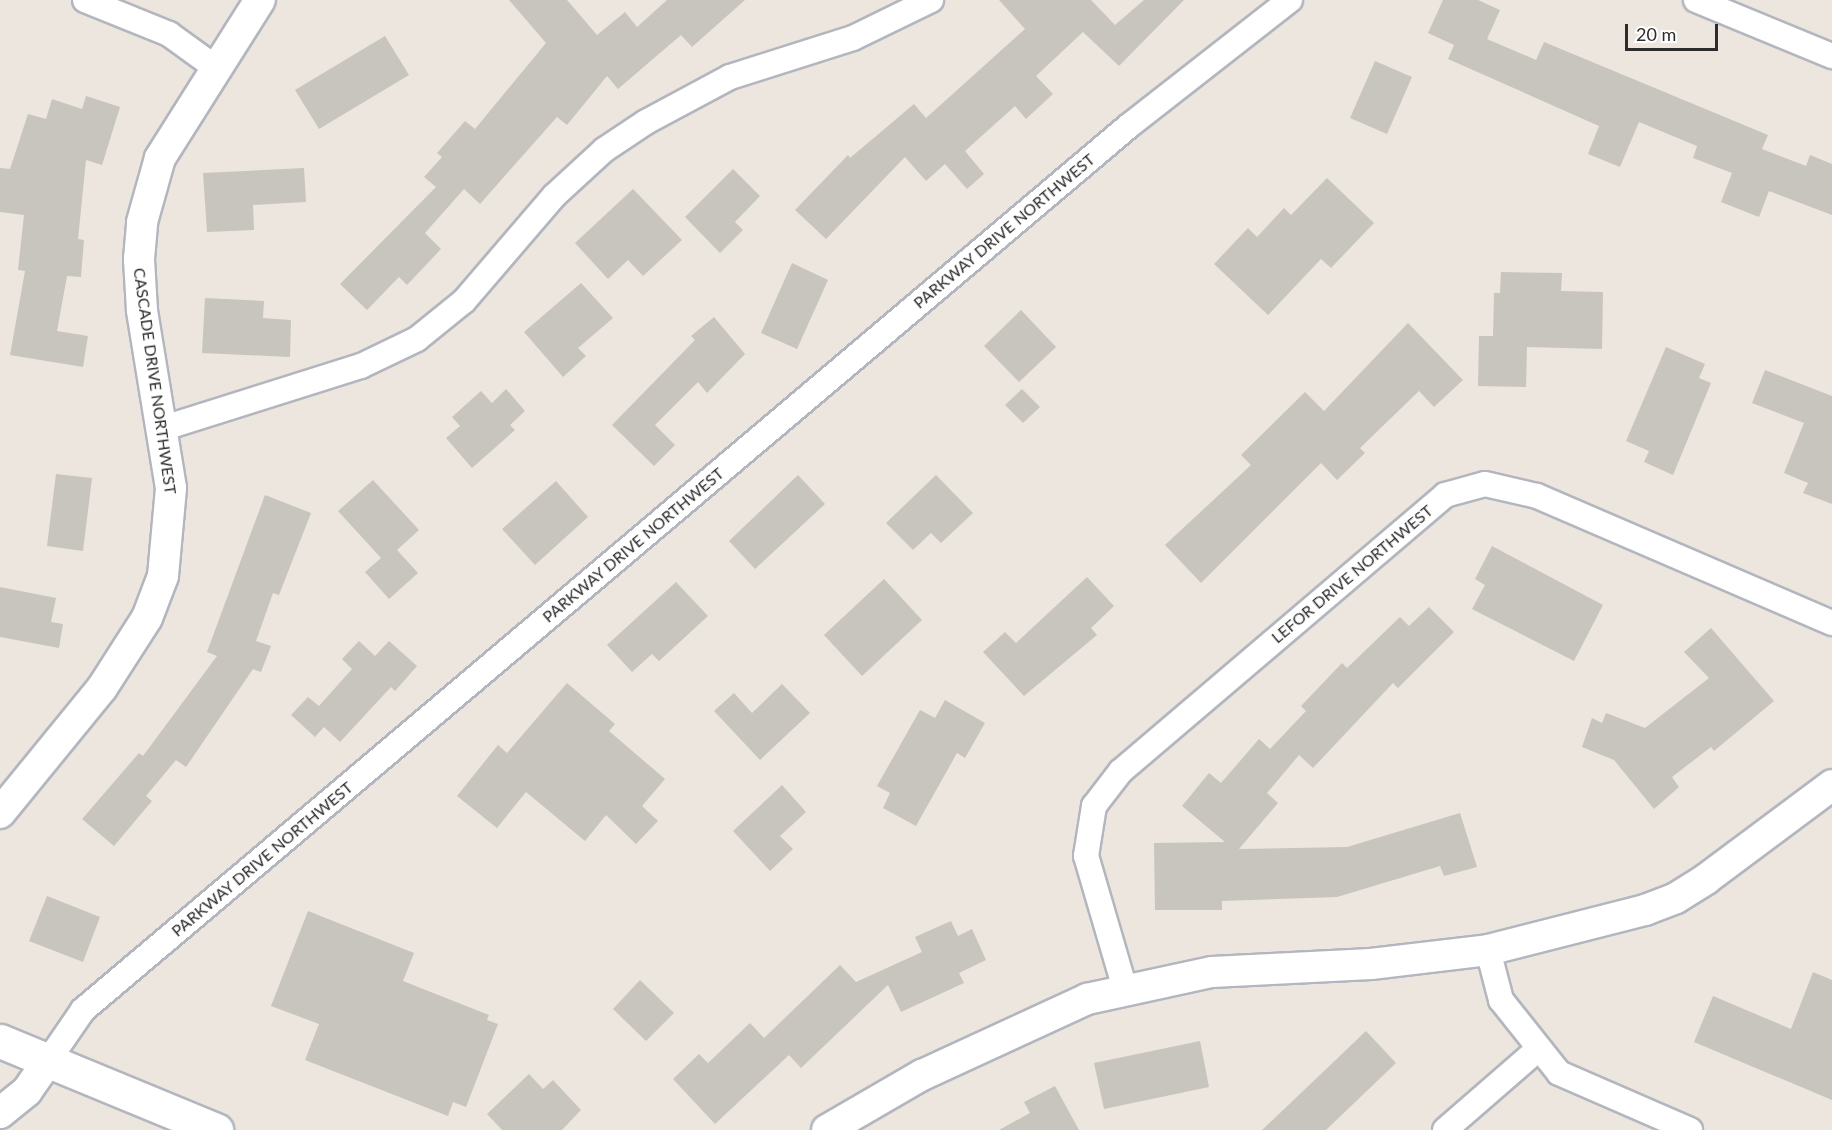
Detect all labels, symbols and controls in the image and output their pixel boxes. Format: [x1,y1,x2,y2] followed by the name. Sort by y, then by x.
[1628,12,1721,50] scale bar
[1636,23,1676,45] text: 20 m
[909,149,1099,313] street label: PARKWAY DRIVE NORTHWEST
[130,267,180,495] street label: CASCADE DRIVE NORTHWEST
[538,463,728,627] street label: PARKWAY DRIVE NORTHWEST
[1268,501,1436,647] street label: LEFOR DRIVE NORTHWEST
[167,777,357,941] street label: PARKWAY DRIVE NORTHWEST

